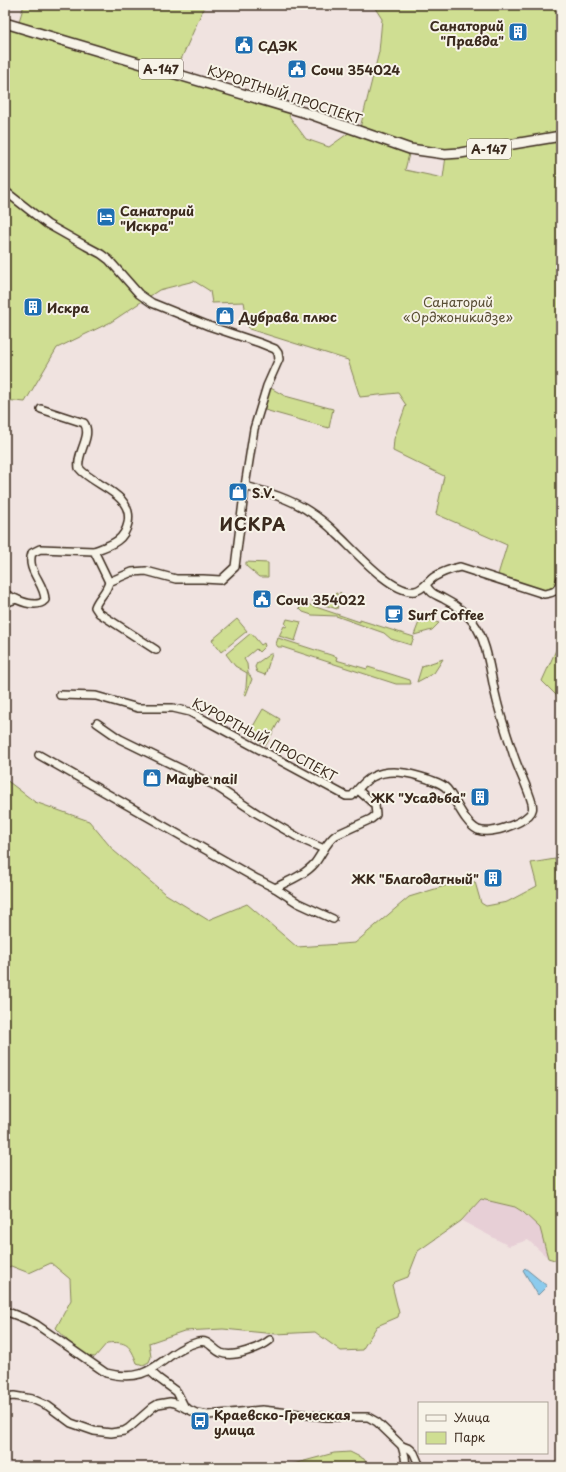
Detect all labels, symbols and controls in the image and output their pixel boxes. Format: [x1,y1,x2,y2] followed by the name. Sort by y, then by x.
[430,16,504,50] place label: Санаторий "Правда"
[507,21,529,43] building icon: Санаторий "Правда"
[233,34,255,56] public building icon: СДЭК
[258,36,298,55] place label: СДЭК
[286,58,308,80] public building icon: Сочи 354024
[139,59,183,79] road number: А-147
[205,60,365,128] street label: КУРОРТНЫЙ ПРОСПЕКТ
[311,60,400,79] place label: Сочи 354024
[467,139,511,159] road number: А-147
[120,201,194,235] place label: Санаторий "Искра"
[95,206,117,228] hotel icon: Санаторий "Искра"
[403,292,513,326] park label: Санаторий «Орджоникидзе»
[22,296,44,318] building icon: Искра
[47,298,90,317] place label: Искра
[214,305,236,327] shop icon: Дубрава плюс
[238,307,337,326] place label: Дубрава плюс
[227,481,249,503] shop icon: S.V.
[252,483,276,502] place label: S.V.
[219,511,287,537] district label: ИСКРА
[251,588,273,610] public building icon: Сочи 354022
[276,590,366,609] place label: Сочи 354022
[383,603,405,625] cafe icon: Surf Coffee
[408,605,485,624] place label: Surf Coffee
[189,693,341,785] street label: КУРОРТНЫЙ ПРОСПЕКТ
[141,767,163,789] shop icon: Maybe nail
[166,769,238,788] place label: Maybe nail
[469,786,491,808] building icon: ЖК "Усадьба"
[370,788,466,807] place label: ЖК "Усадьба"
[482,867,504,889] building icon: ЖК "Благодатный"
[351,869,479,888] place label: ЖК "Благодатный"
[418,1402,548,1454] legend
[214,1405,351,1439] place label: Краевско-Греческая улица
[454,1408,490,1426] text: Улица
[189,1410,211,1432] bus stop icon: Краевско-Греческая улица
[454,1428,486,1446] text: Парк

